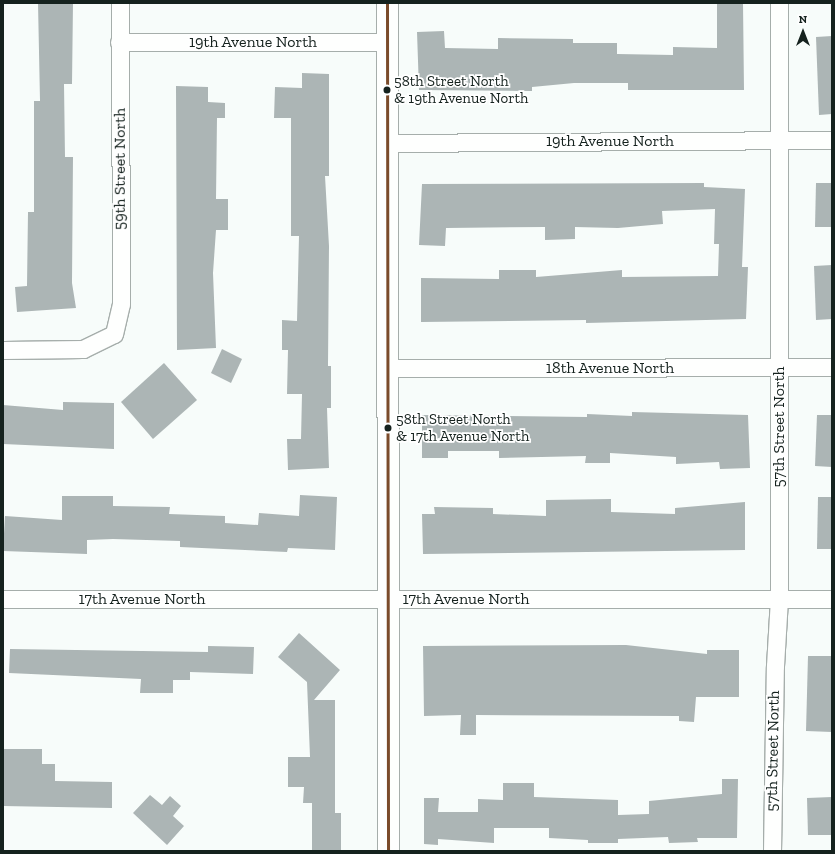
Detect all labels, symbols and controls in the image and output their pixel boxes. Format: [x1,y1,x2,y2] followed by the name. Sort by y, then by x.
[783,12,823,52] north arrow
[799,13,807,26] text: N
[189,32,317,52] street label: 19th Avenue North
[394,72,529,107] place label: 58th Street North & 19th Avenue North
[382,85,392,95] marker: 58th Street North & 19th Avenue North
[110,108,130,230] street label: 59th Street North
[546,131,674,151] street label: 19th Avenue North
[546,358,674,378] street label: 18th Avenue North
[769,366,789,488] street label: 57th Street North
[396,410,530,445] place label: 58th Street North & 17th Avenue North
[383,423,393,433] marker: 58th Street North & 17th Avenue North
[78,589,206,609] street label: 17th Avenue North
[402,589,530,609] street label: 17th Avenue North
[762,690,784,812] street label: 57th Street North

